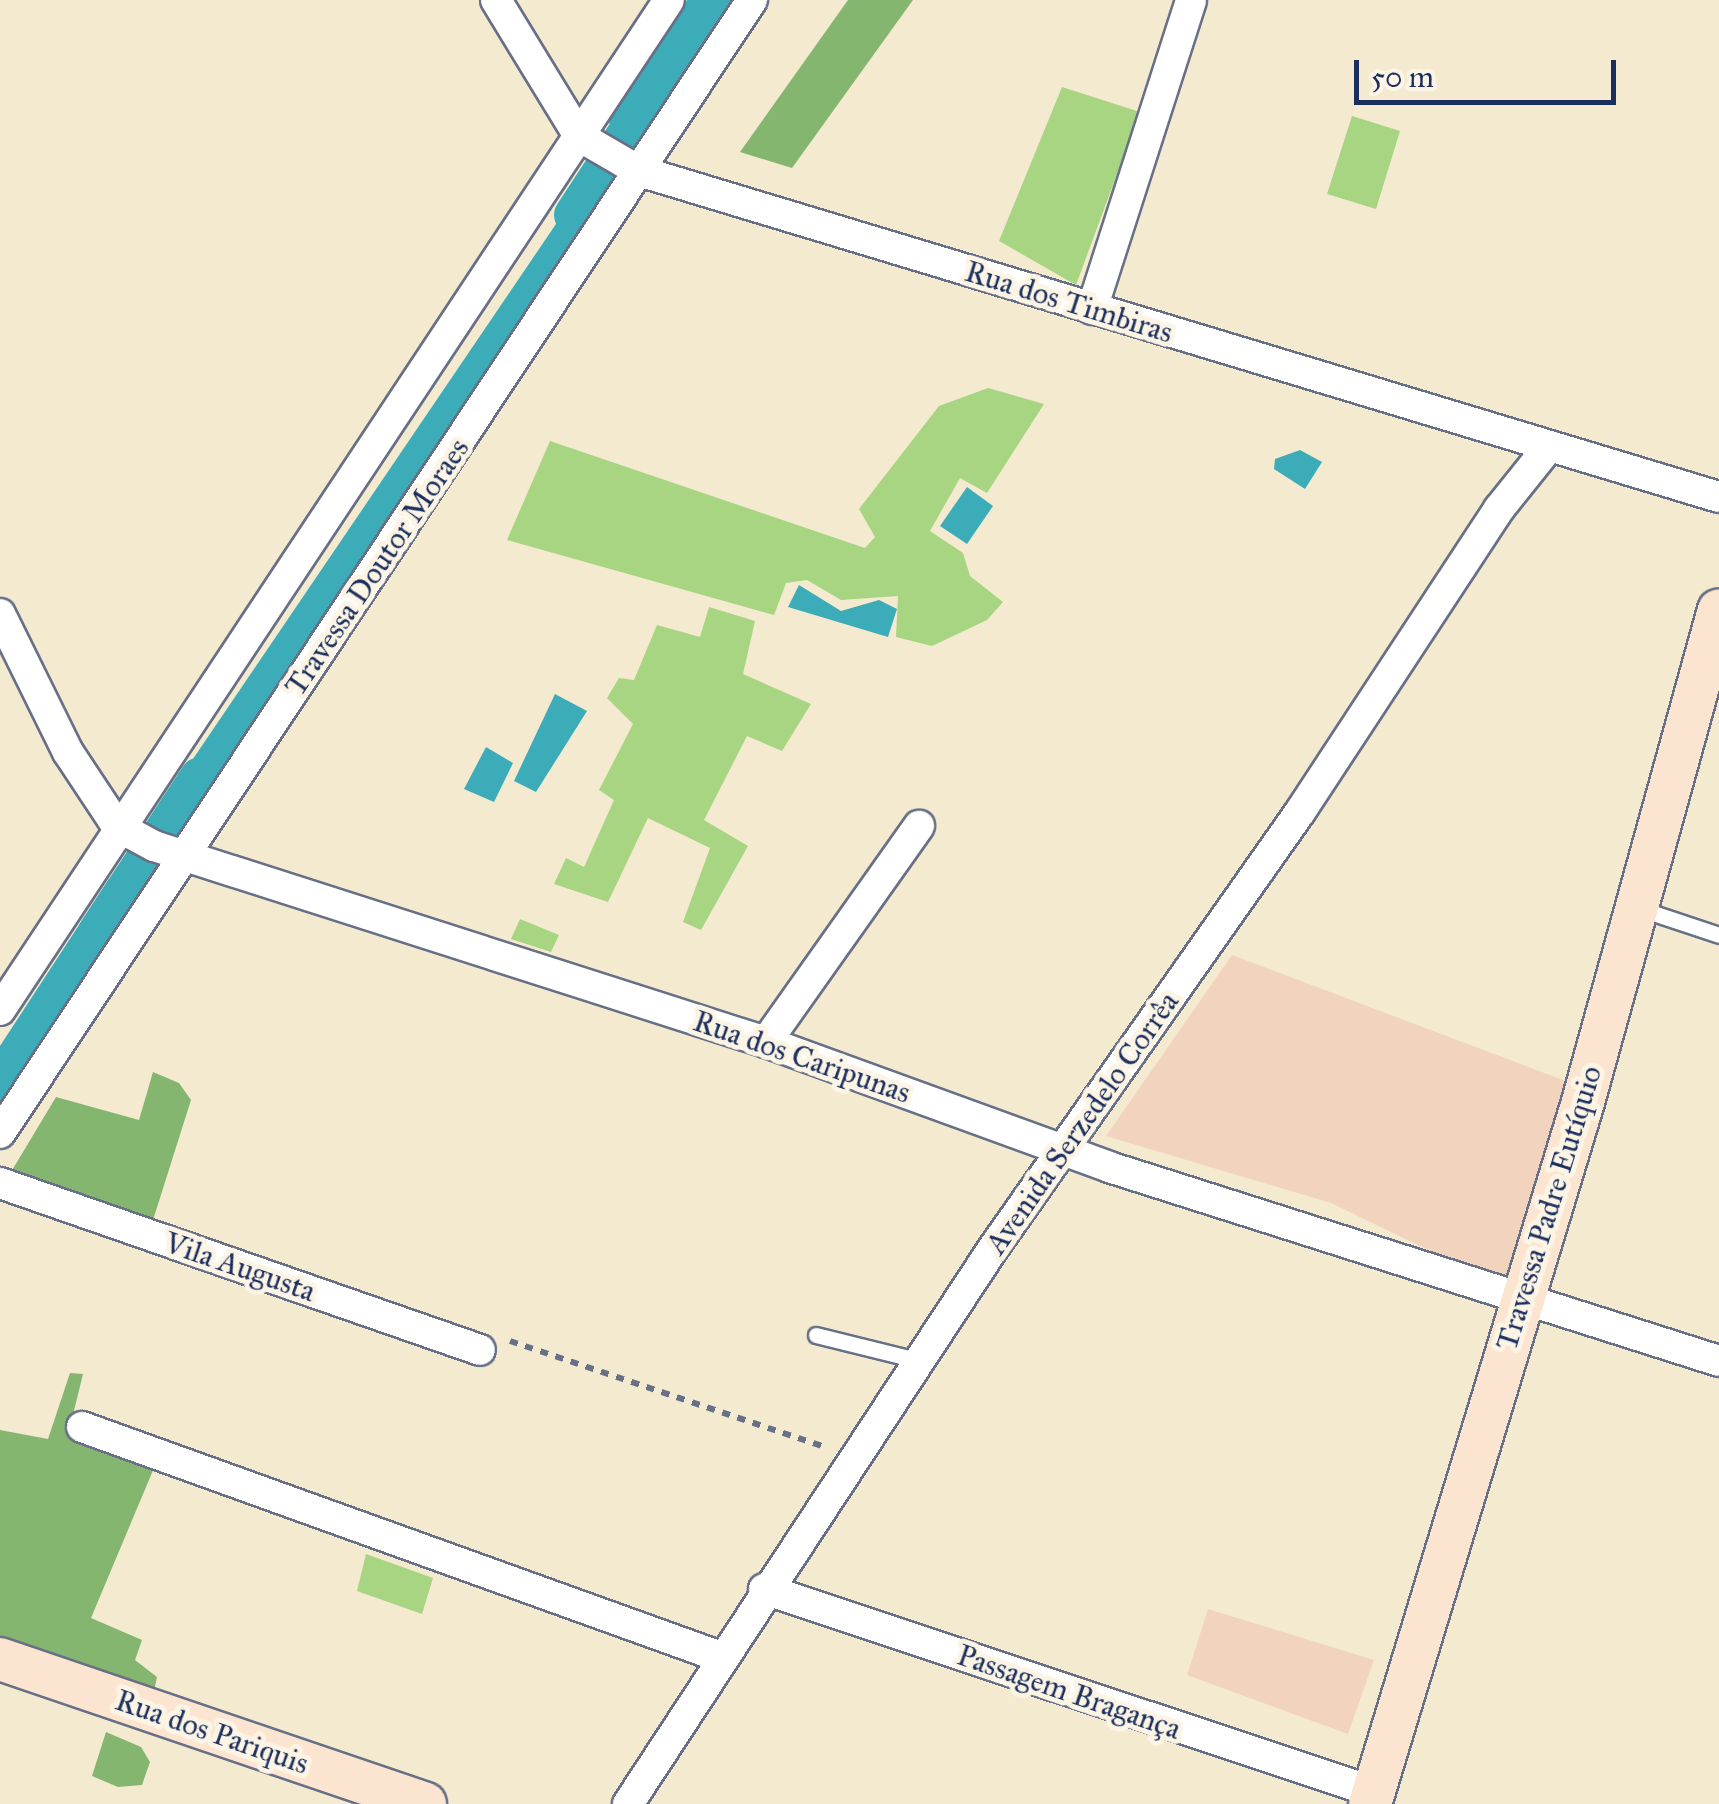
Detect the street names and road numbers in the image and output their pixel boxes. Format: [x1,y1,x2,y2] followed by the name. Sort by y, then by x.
[961,253,1177,351] street label: Rua dos Timbiras
[277,431,477,703] street label: Travessa Doutor Moraes
[978,985,1186,1261] street label: Avenida Serzedelo Corrêa
[689,1003,915,1111] street label: Rua dos Caripunas
[1489,1062,1609,1354] street label: Travessa Padre Eutíquio
[160,1224,320,1310] street label: Vila Augusta
[953,1637,1185,1747] street label: Passagem Bragança
[111,1682,313,1782] street label: Rua dos Pariquis

